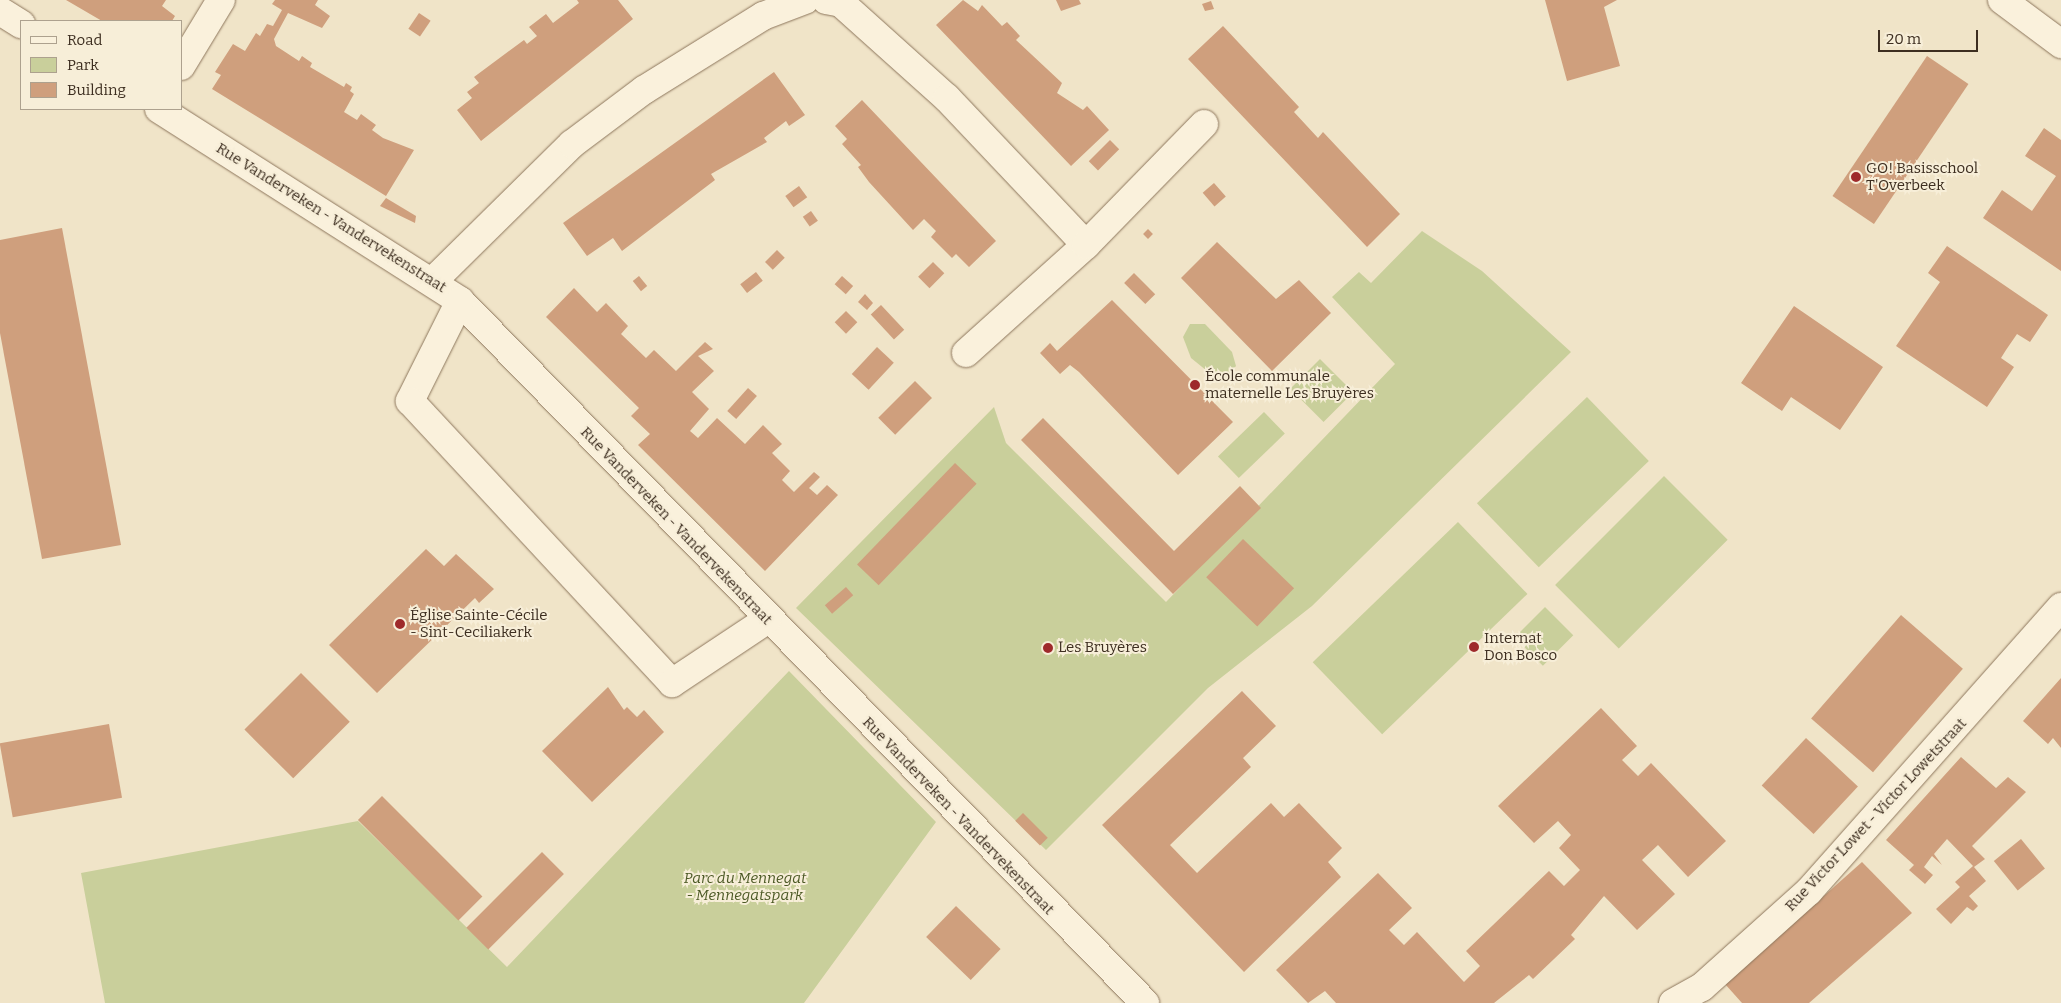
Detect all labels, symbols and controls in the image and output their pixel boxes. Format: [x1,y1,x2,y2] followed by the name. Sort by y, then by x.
[20,20,182,110] legend
[1881,20,1981,52] scale bar
[1886,30,1921,48] text: 20 m
[67,31,102,49] text: Road
[67,56,99,74] text: Park
[67,81,126,99] text: Building
[213,139,449,297] street label: Rue Vanderveken - Vandervekenstraat
[1866,159,1978,194] place label: GO! Basisschool T'Overbeek
[1850,171,1862,183] marker: GO! Basisschool T'Overbeek
[1205,367,1374,402] place label: École communale maternelle Les Bruyères
[1189,379,1201,391] marker: École communale maternelle Les Bruyères
[576,423,776,629] street label: Rue Vanderveken - Vandervekenstraat
[410,606,547,641] place label: Église Sainte-Cécile - Sint-Ceciliakerk
[394,618,406,630] marker: Église Sainte-Cécile - Sint-Ceciliakerk
[1484,629,1557,664] place label: Internat Don Bosco
[1058,639,1147,657] place label: Les Bruyères
[1468,641,1480,653] marker: Internat Don Bosco
[1042,642,1054,654] marker: Les Bruyères
[858,713,1058,919] street label: Rue Vanderveken - Vandervekenstraat
[1782,715,1970,915] street label: Rue Victor Lowet - Victor Lowetstraat
[684,869,806,904] park label: Parc du Mennegat - Mennegatspark

